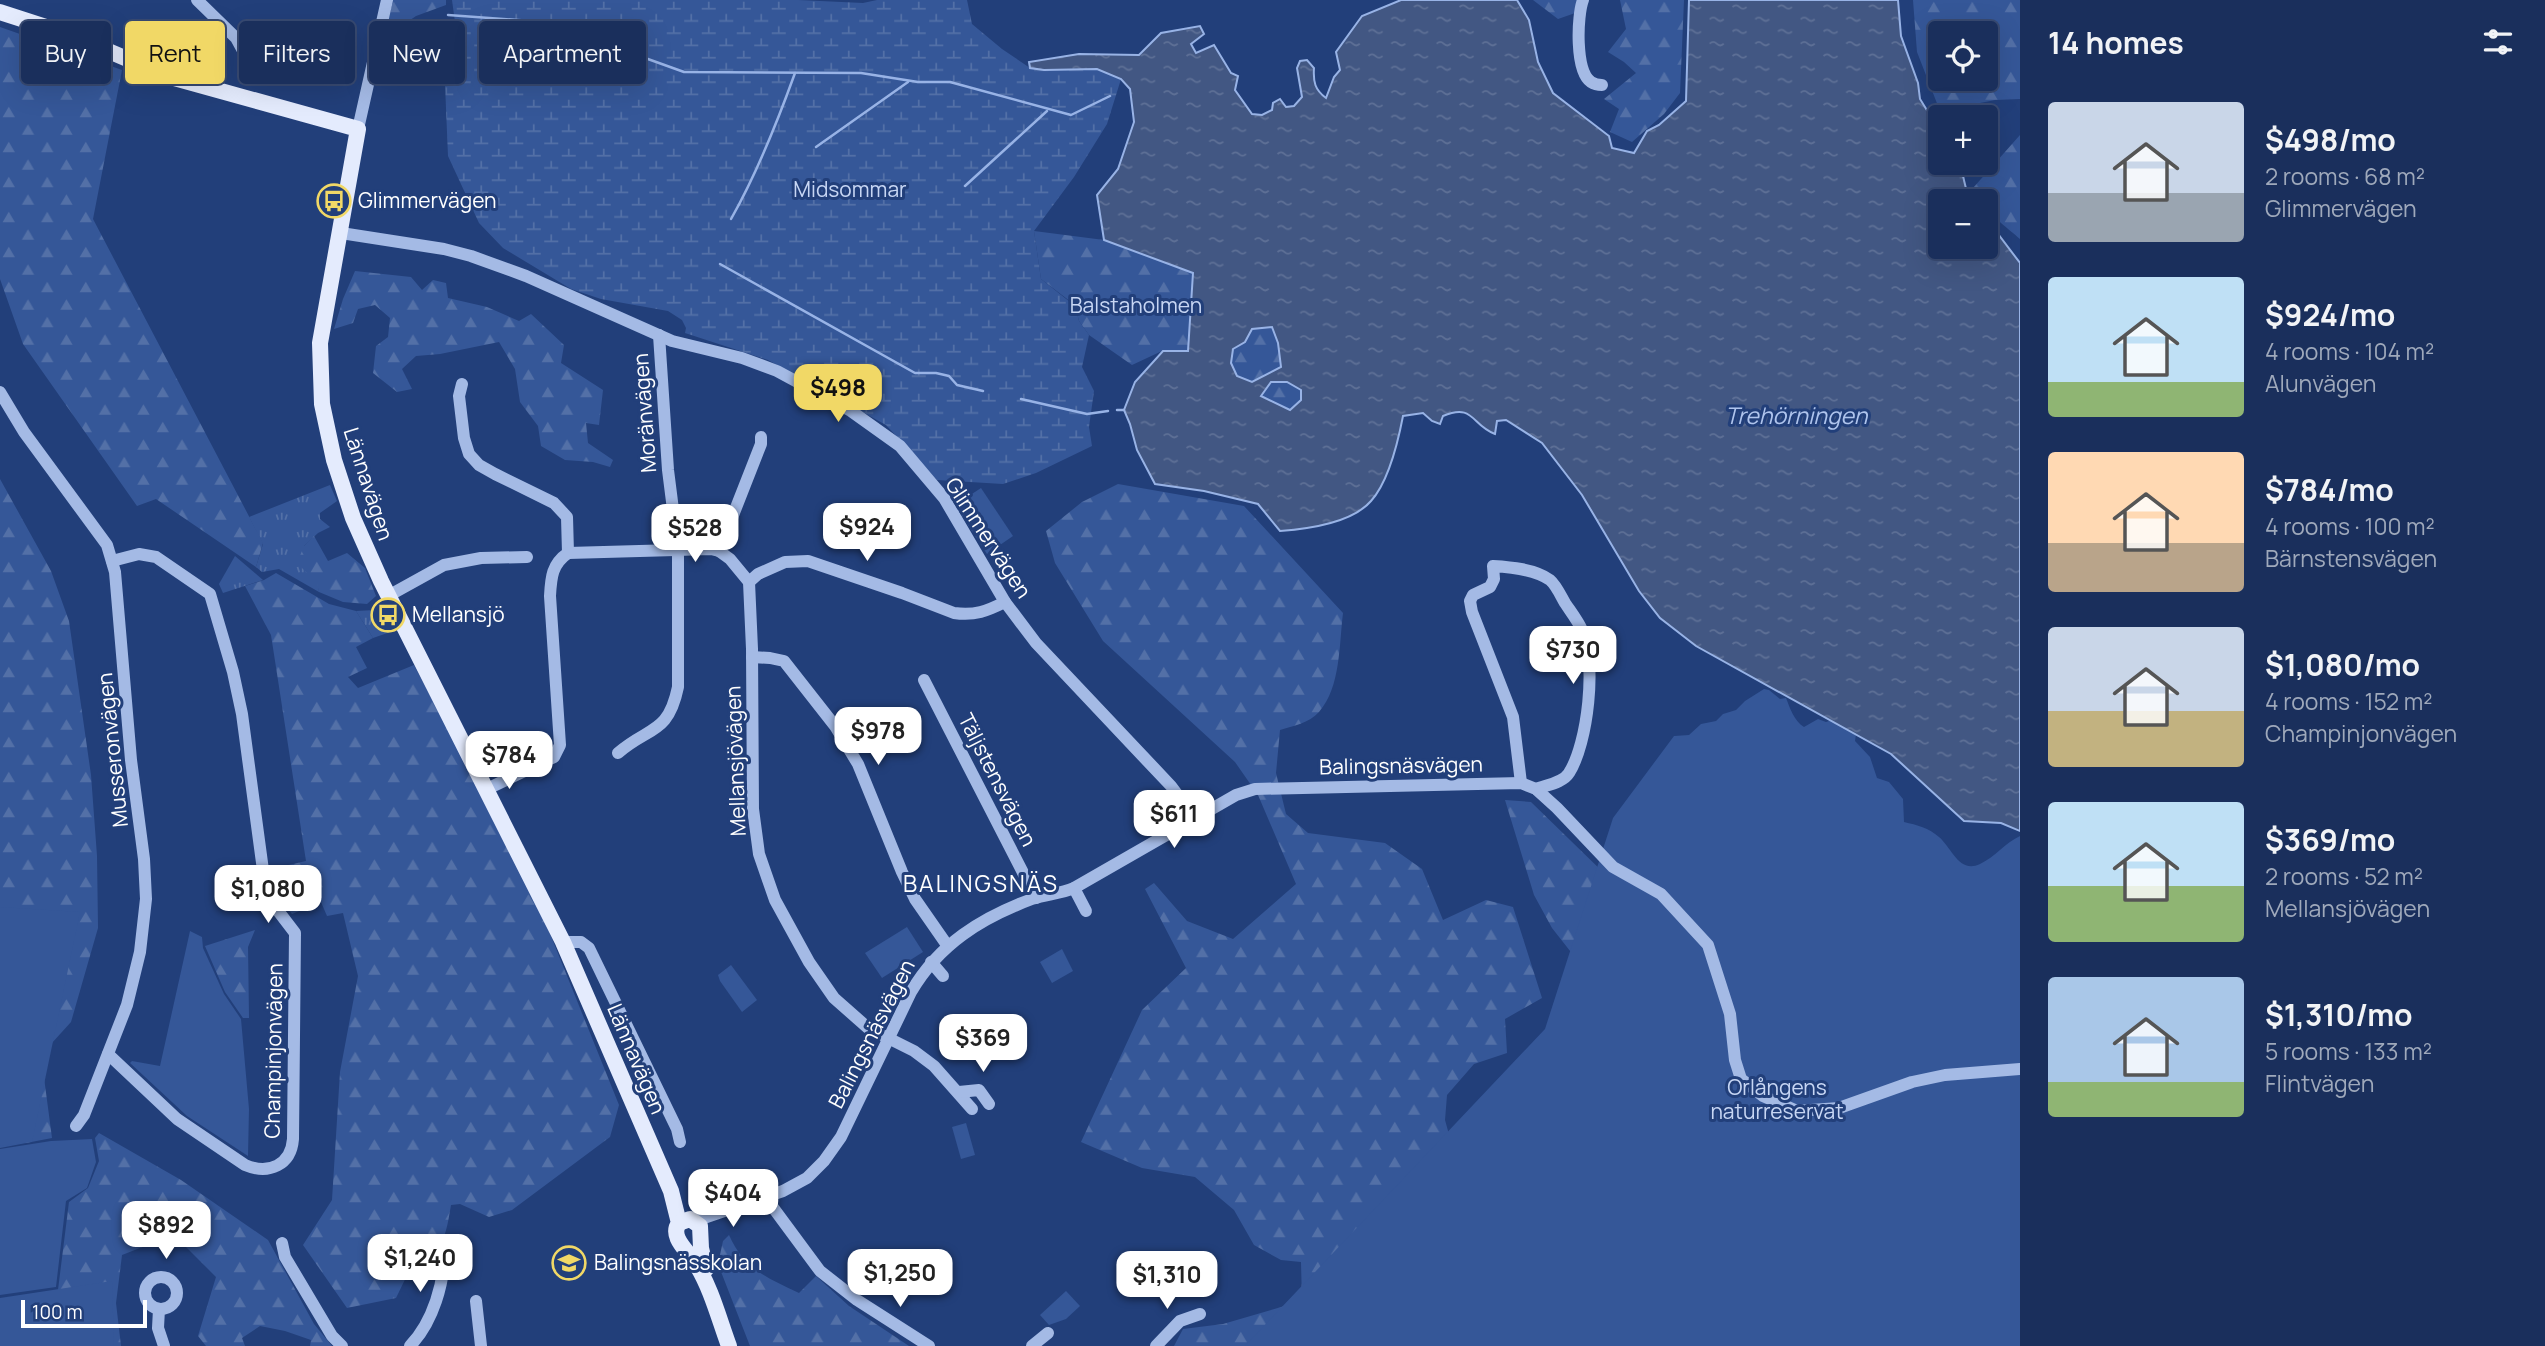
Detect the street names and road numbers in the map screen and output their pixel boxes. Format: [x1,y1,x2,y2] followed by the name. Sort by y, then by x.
[626,352,662,474] street label: Moränvägen
[338,424,400,544] street label: Lännavägen
[939,472,1038,603] street label: Glimmervägen
[90,671,134,829] street label: Musseronvägen
[718,685,752,837] street label: Mellansjövägen
[952,708,1043,851] street label: Täljstensvägen
[1319,750,1483,780] street label: Balingsnäsvägen
[821,954,921,1113] street label: Balingsnäsvägen
[257,963,289,1139] street label: Champinjonvägen
[601,999,673,1118] street label: Lännavägen

